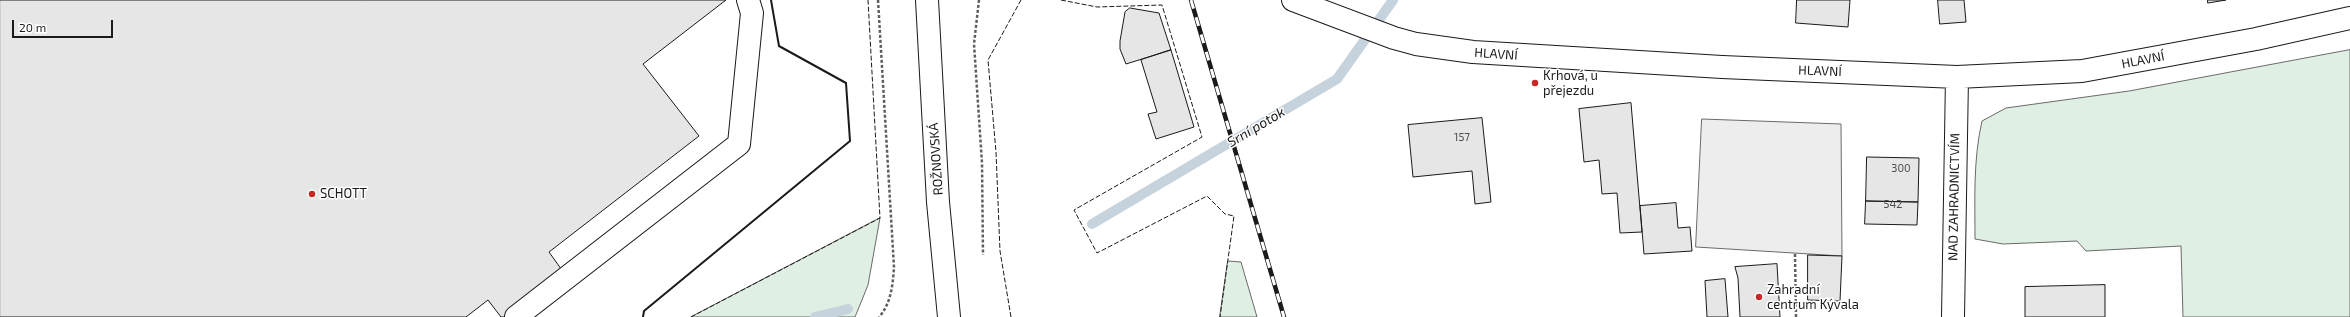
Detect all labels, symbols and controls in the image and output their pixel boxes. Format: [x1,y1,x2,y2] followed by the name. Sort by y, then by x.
[14,12,115,38] scale bar
[19,20,46,34] text: 20 m
[1474,45,1518,63] street label: HLAVNÍ
[2120,48,2166,72] street label: HLAVNÍ
[1798,62,1842,80] street label: HLAVNÍ
[1543,68,1598,99] place label: Krhová, u přejezdu
[1530,78,1540,88] marker: Krhová, u přejezdu
[1224,103,1288,151] water label: Srní potok
[926,122,946,196] street label: ROŽNOVSKÁ
[1454,130,1470,144] house number: 157
[1945,133,1963,261] street label: NAD ZAHRADNICTVÍM
[1891,161,1911,175] house number: 300
[320,186,367,202] place label: SCHOTT
[307,189,317,199] marker: SCHOTT
[1884,197,1902,211] house number: 542
[1767,282,1859,313] place label: Zahradní centrum Kývala
[1754,292,1764,302] marker: Zahradní centrum Kývala

